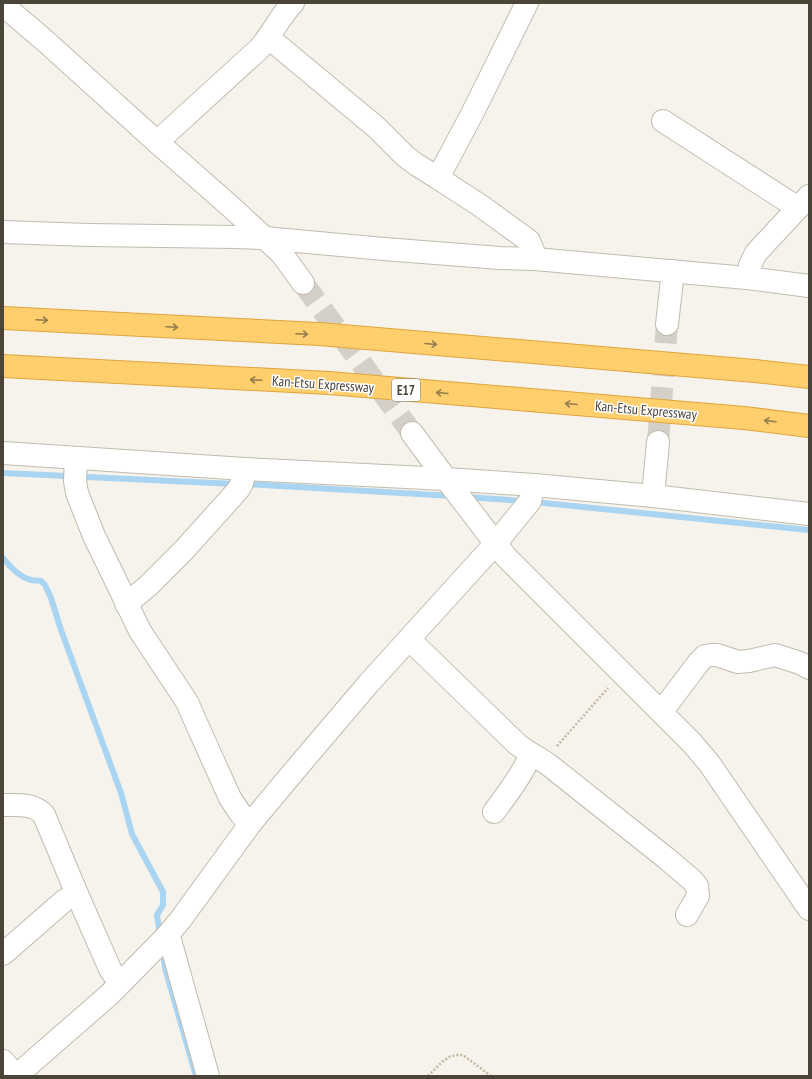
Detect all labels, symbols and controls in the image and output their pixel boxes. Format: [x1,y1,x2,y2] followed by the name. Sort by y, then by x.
[35,317,48,324] one-way arrow
[165,323,178,331] one-way arrow
[295,330,308,337] one-way arrow
[424,340,437,347] one-way arrow
[271,371,375,397] street label: Kan-Etsu Expressway
[250,376,263,383] one-way arrow
[392,379,420,401] road number: E17
[435,389,448,397] one-way arrow
[594,397,698,423] street label: Kan-Etsu Expressway
[565,400,578,407] one-way arrow
[764,418,777,425] one-way arrow

